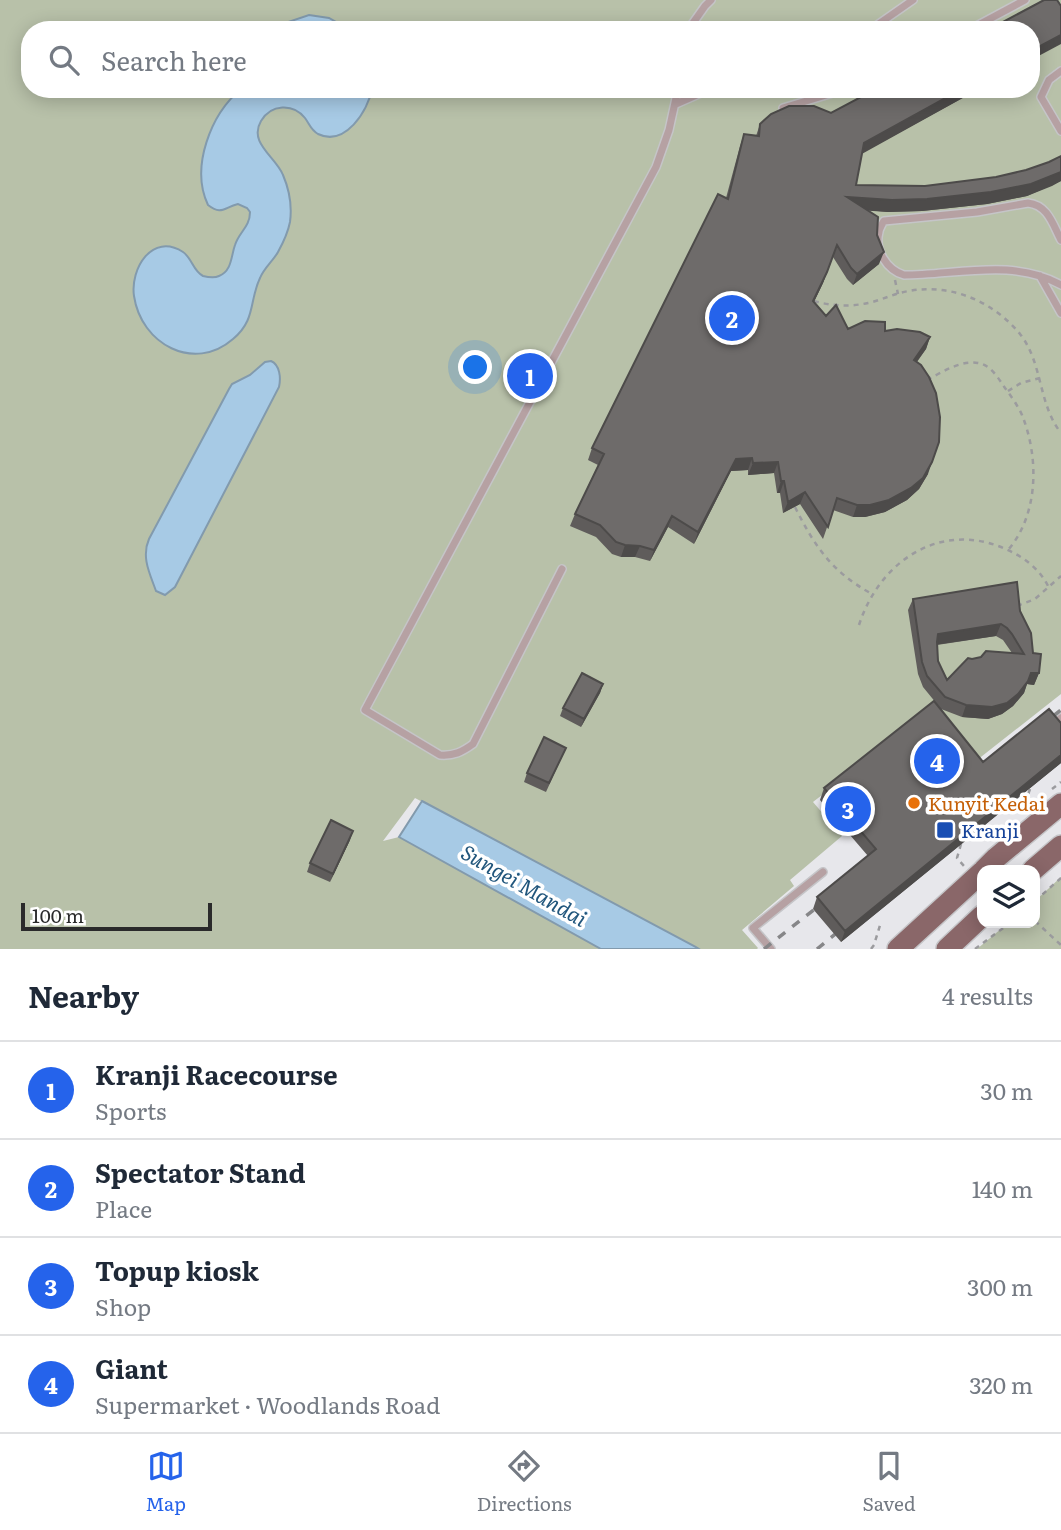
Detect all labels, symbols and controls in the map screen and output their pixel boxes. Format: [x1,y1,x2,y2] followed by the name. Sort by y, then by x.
[21,21,1040,98] search box
[101,40,247,79] text: Search here
[45,41,83,79] icon: search
[709,292,755,344] pin: 2
[458,350,492,384] your location
[507,350,553,402] pin: 1
[914,735,960,787] pin: 4
[825,783,871,835] pin: 3
[928,789,1045,817] place label: Kunyit Kedai
[906,795,922,811] marker: Kunyit Kedai
[961,816,1019,844] place label: Kranji
[935,820,955,840] marker: Kranji
[456,835,594,933] water label: Sungei Mandai
[977,865,1040,928] map controls
[977,865,1040,928] button: layers
[21,900,212,932] scale bar
[32,901,84,929] text: 100 m
[28,973,139,1017] text: Nearby
[942,978,1033,1012] text: 4 results
[95,1054,338,1093] text: Kranji Racecourse
[46,1073,56,1107] text: 1
[980,1073,1033,1107] text: 30 m
[95,1093,166,1127] text: Sports
[95,1152,306,1191] text: Spectator Stand
[45,1171,57,1205] text: 2
[972,1171,1033,1205] text: 140 m
[95,1191,152,1225] text: Place
[95,1250,259,1289] text: Topup kiosk
[45,1269,57,1303] text: 3
[967,1269,1033,1303] text: 300 m
[95,1289,151,1323] text: Shop
[95,1348,168,1387] text: Giant
[44,1367,58,1401] text: 4
[969,1367,1033,1401] text: 320 m
[95,1387,440,1421] text: Supermarket · Woodlands Road
[145,1447,186,1517] tab: Map
[477,1447,572,1517] tab: Directions
[863,1447,916,1517] tab: Saved

